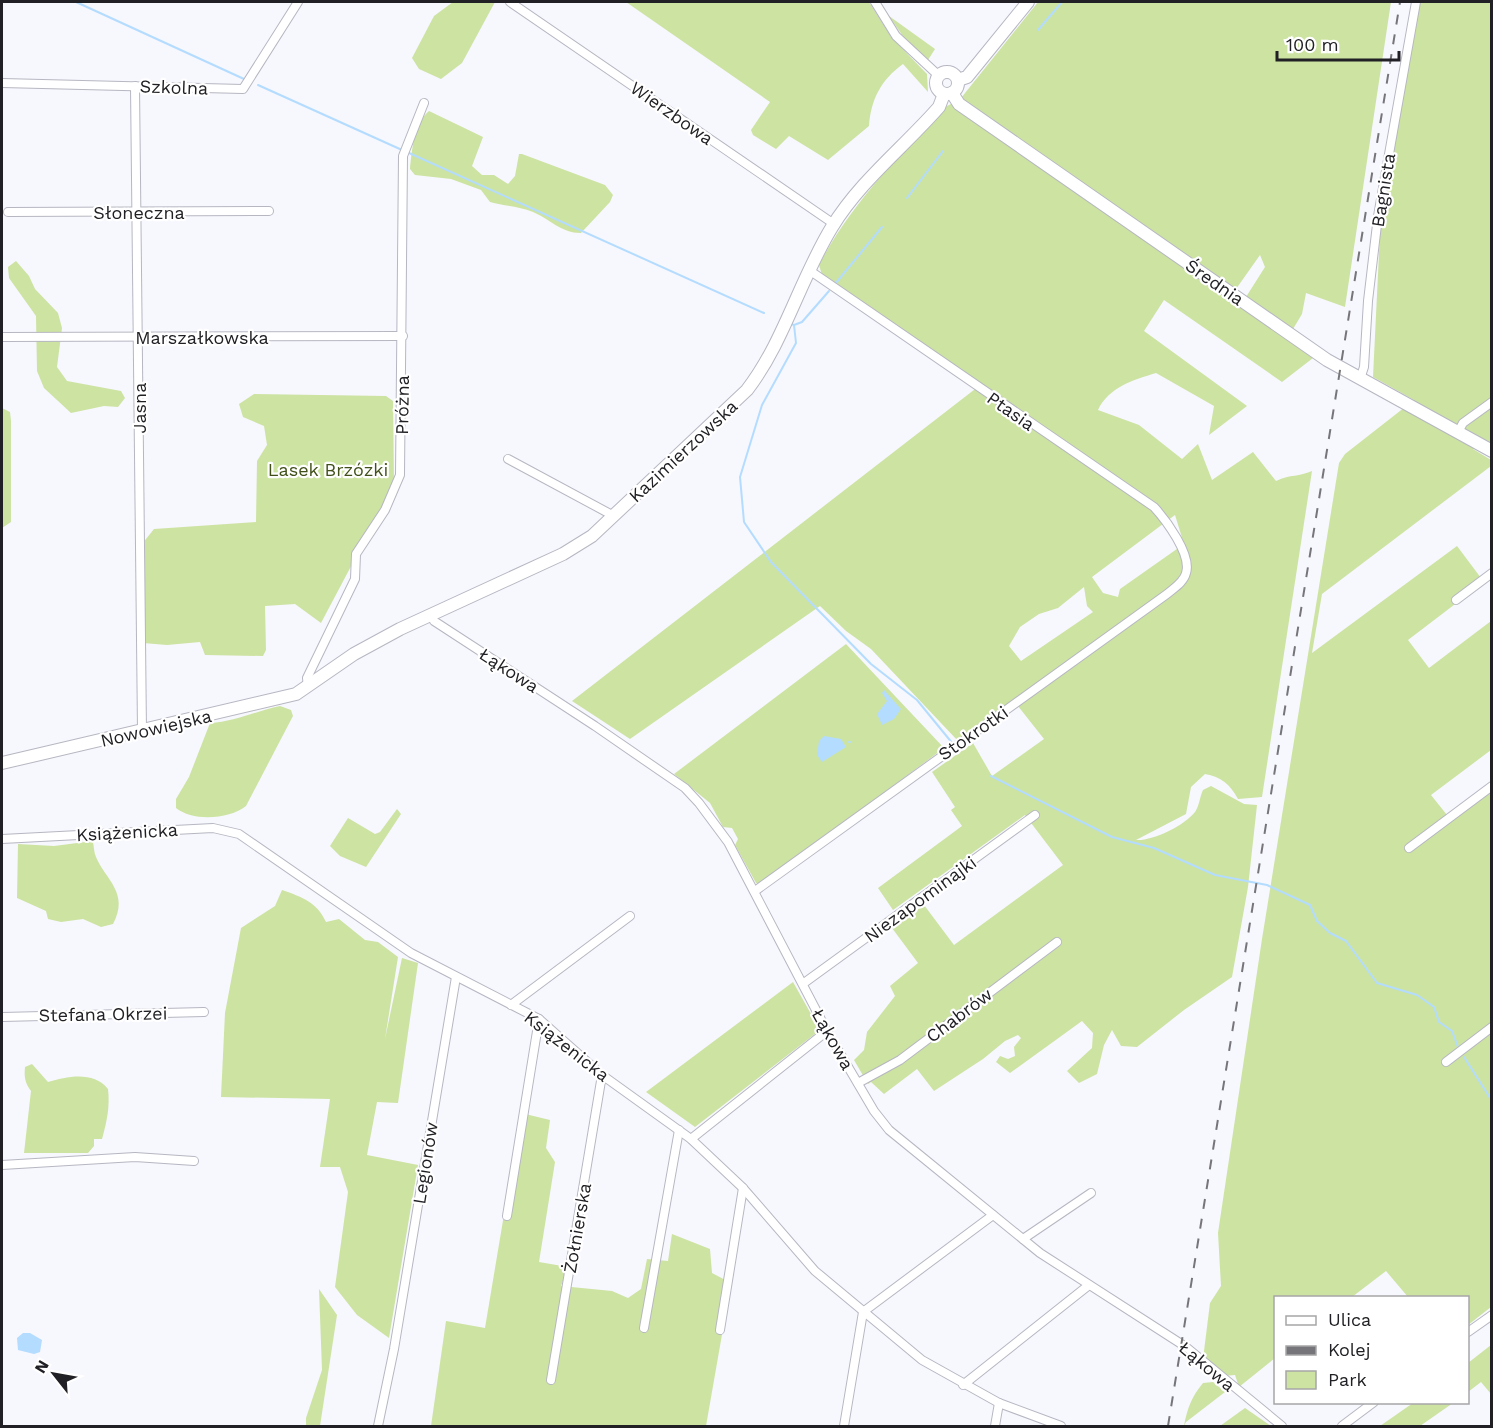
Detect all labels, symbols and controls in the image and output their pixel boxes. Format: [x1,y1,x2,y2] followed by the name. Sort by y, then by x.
[1277,24,1398,62] scale bar
[1286,34,1339,55] text: 100 m
[139,75,209,99] street label: Szkolna
[627,77,717,149] street label: Wierzbowa
[1367,151,1399,229] street label: Bagnista
[93,202,185,223] street label: Słoneczna
[1182,254,1248,310] street label: Średnia
[135,327,269,348] street label: Marszałkowska
[391,375,413,435] street label: Próżna
[129,383,150,433] street label: Jasna
[983,387,1039,435] street label: Ptasia
[625,395,741,507] street label: Kazimierzowska
[268,459,388,480] park label: Lasek Brzózki
[475,643,543,697] street label: Łąkowa
[934,701,1012,765] street label: Stokrotki
[98,705,214,751] street label: Nowowiejska
[75,819,179,845] street label: Książenicka
[860,851,980,947] street label: Niezapominajki
[922,983,996,1047] street label: Chabrów
[38,1002,168,1026] street label: Stefana Okrzei
[808,1005,858,1073] street label: Łąkowa
[520,1006,614,1086] street label: Książenicka
[408,1120,442,1206] street label: Legionów
[559,1181,595,1275] street label: Żołnierska
[1274,1296,1469,1404] legend
[1328,1309,1371,1330] text: Ulica
[1175,1336,1239,1396] street label: Łąkowa
[1328,1339,1371,1360] text: Kolej
[24,1344,84,1404] north arrow
[30,1357,53,1377] text: N
[1328,1369,1367,1390] text: Park

